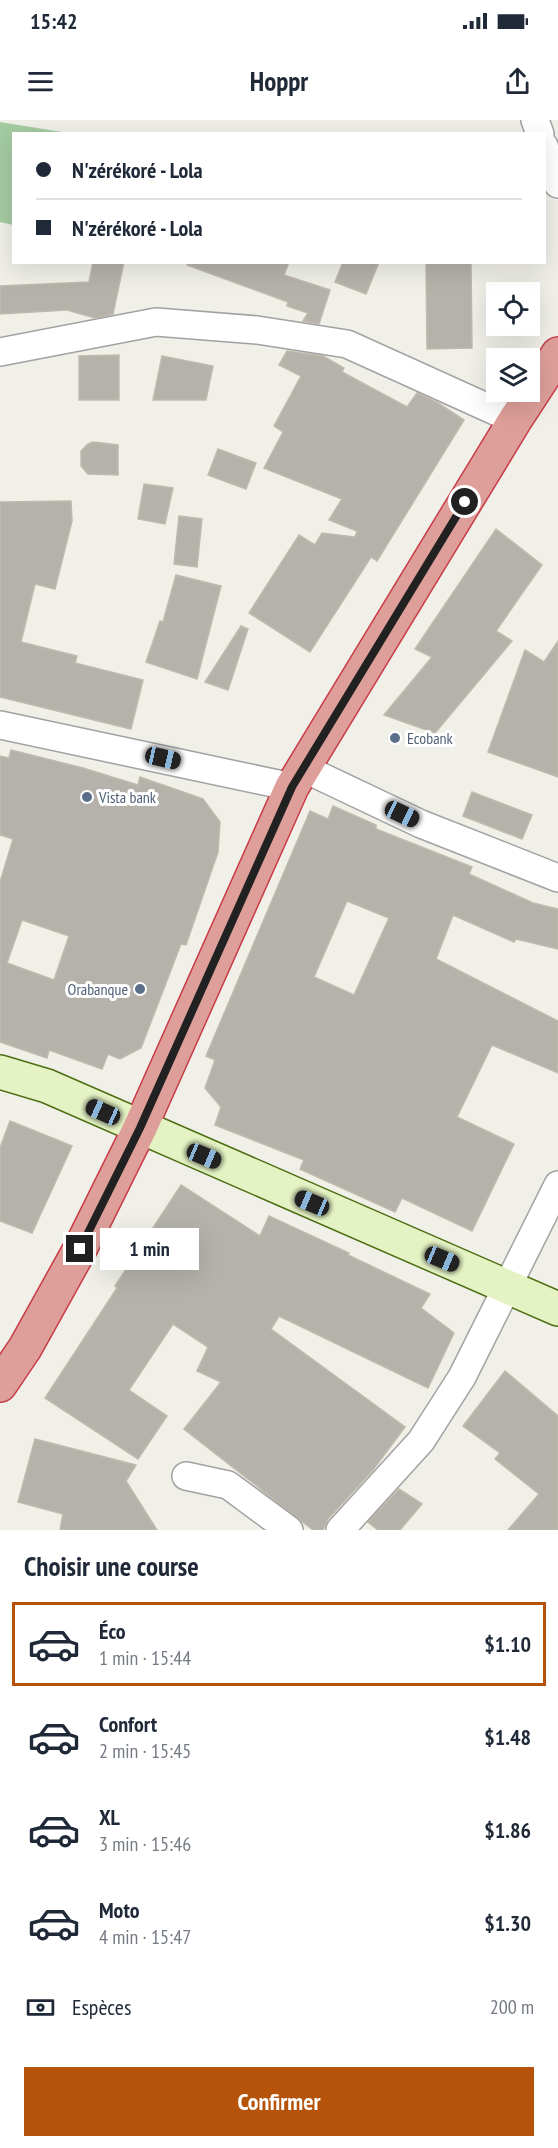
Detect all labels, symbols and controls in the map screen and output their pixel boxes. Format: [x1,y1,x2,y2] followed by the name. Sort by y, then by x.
[30,7,78,35] text: 15:42
[250,64,308,98] text: Hoppr
[24,65,57,98] icon: menu
[501,65,534,98] icon: share
[72,156,203,184] text: N'zérékoré - Lola
[72,214,203,242] text: N'zérékoré - Lola
[486,282,540,402] map controls
[486,282,540,336] button: locate
[486,348,540,402] button: layers
[451,488,478,515] route start
[407,728,454,748] place label: Ecobank
[388,731,402,745] marker: Ecobank
[143,745,183,771] car
[98,787,157,807] place label: Vista bank
[80,790,94,804] marker: Vista bank
[382,798,422,830] car
[68,979,128,999] place label: Orabanque
[133,982,147,996] marker: Orabanque
[83,1096,123,1128] car
[184,1141,224,1171] car
[292,1188,332,1218] car
[101,1228,200,1270] callout: 1 min
[66,1235,93,1262] route end
[129,1236,170,1262] text: 1 min
[422,1244,462,1274] car
[24,1549,199,1583] text: Choisir une course
[27,1617,81,1671] icon: car
[99,1617,126,1645] text: Éco
[484,1630,531,1658] text: $1.10
[99,1645,191,1671] text: 1 min · 15:44
[27,1710,81,1764] icon: car
[99,1710,157,1738] text: Confort
[484,1723,531,1751] text: $1.48
[99,1738,191,1764] text: 2 min · 15:45
[27,1803,81,1857] icon: car
[99,1803,120,1831] text: XL
[484,1816,531,1844] text: $1.86
[99,1831,191,1857] text: 3 min · 15:46
[27,1896,81,1950] icon: car
[99,1896,140,1924] text: Moto
[484,1909,531,1937] text: $1.30
[99,1924,191,1950] text: 4 min · 15:47
[24,1991,57,2024] icon: cash
[72,1993,131,2021] text: Espèces
[490,1994,534,2020] text: 200 m
[24,2067,534,2136] button: Confirmer

